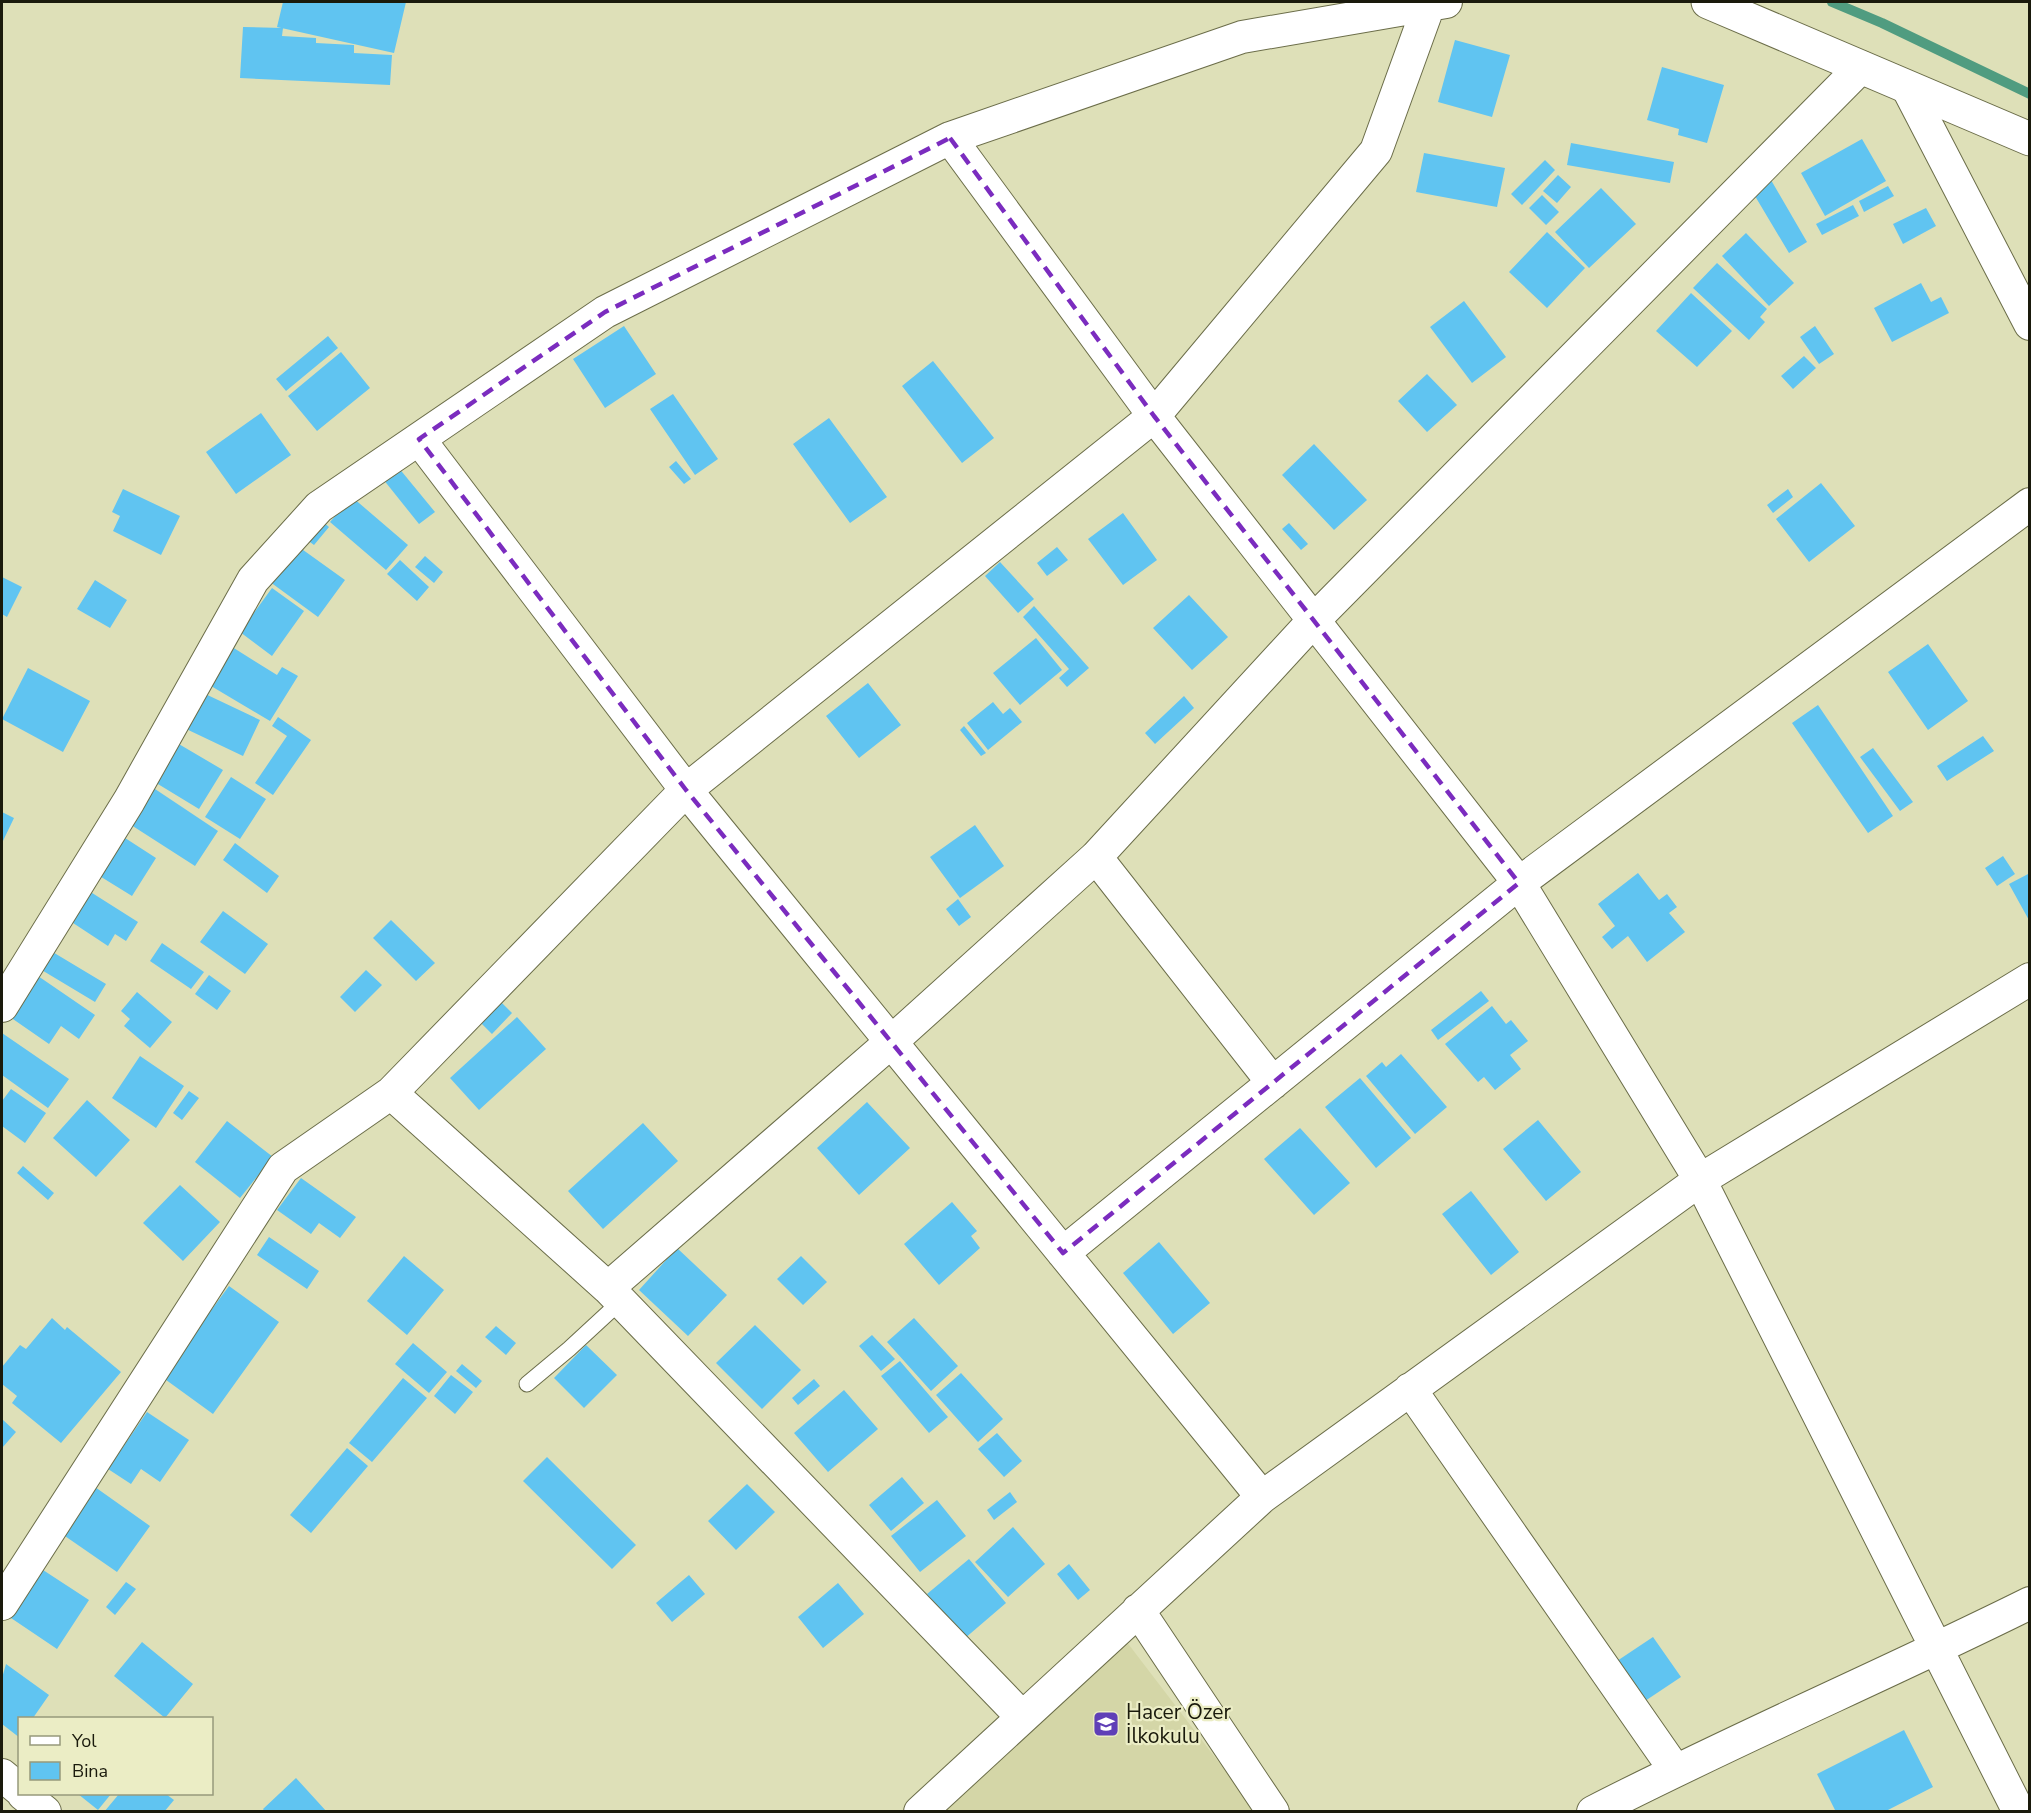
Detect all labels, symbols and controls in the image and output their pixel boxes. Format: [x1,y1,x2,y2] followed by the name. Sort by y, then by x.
[1126,1698,1232,1750] place label: Hacer Özer İlkokulu
[1091,1709,1121,1739] school or university icon: Hacer Özer İlkokulu
[18,1717,213,1795] legend
[71,1729,97,1753] text: Yol
[72,1759,108,1783] text: Bina

